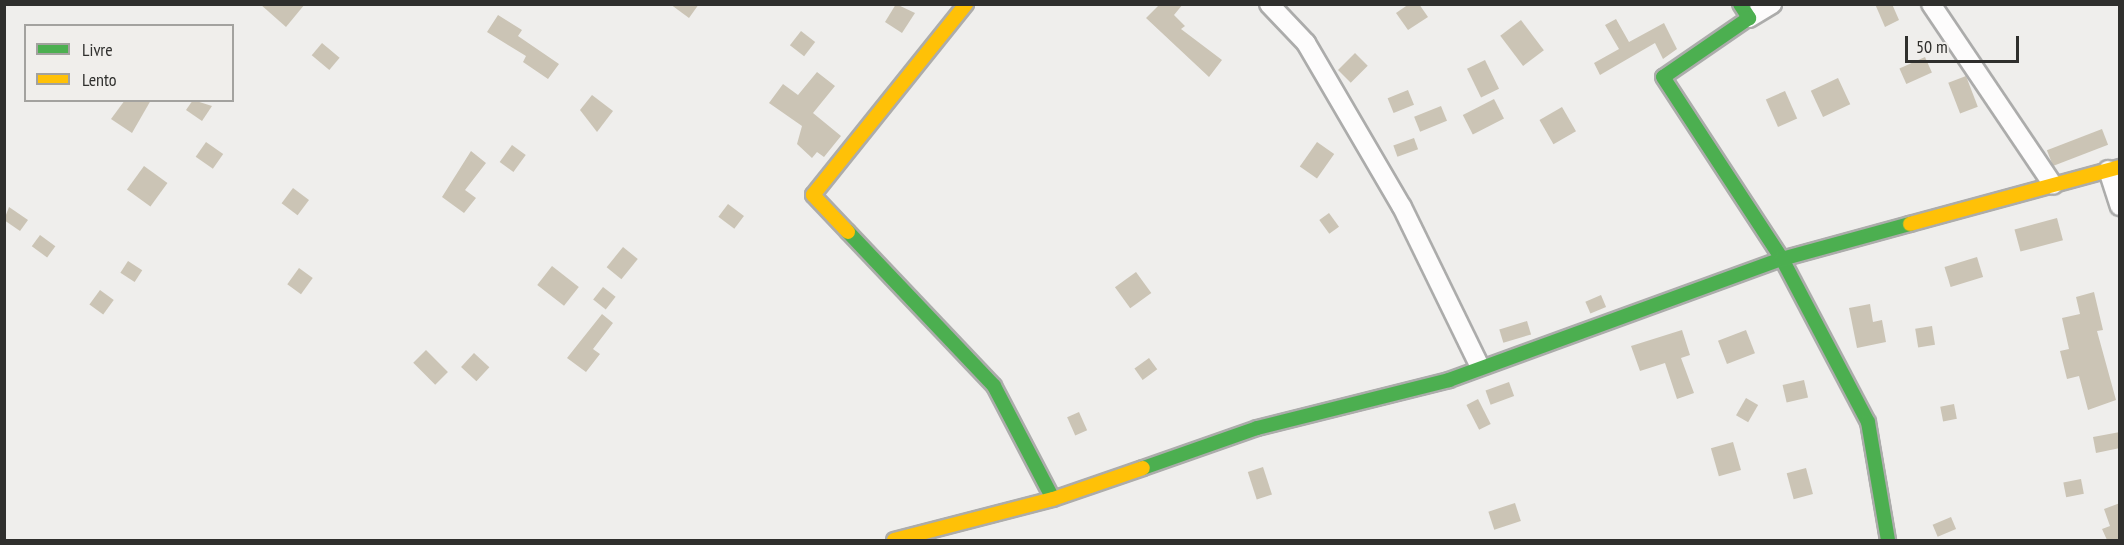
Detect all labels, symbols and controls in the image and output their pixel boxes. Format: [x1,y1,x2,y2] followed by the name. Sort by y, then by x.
[24,24,234,102] legend
[1908,24,2022,62] scale bar
[1916,35,1948,58] text: 50 m
[82,38,113,61] text: Livre
[82,68,117,91] text: Lento

